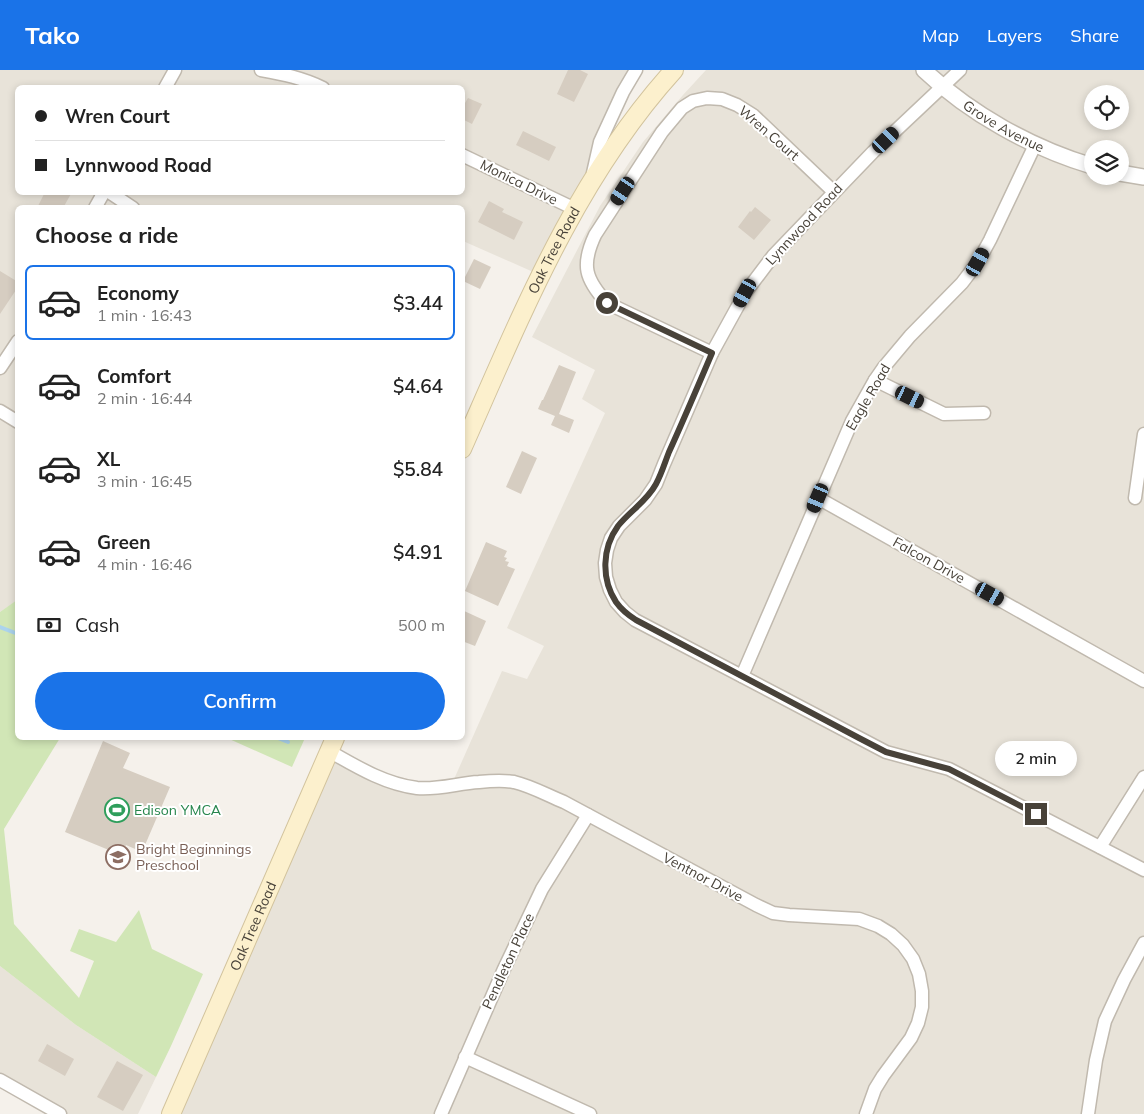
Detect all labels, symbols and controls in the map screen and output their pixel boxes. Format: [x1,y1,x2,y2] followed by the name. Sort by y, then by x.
[25,20,80,50] text: Tako
[922,24,959,47] text: Map
[987,24,1042,47] text: Layers
[1070,24,1119,47] text: Share
[1084,85,1129,185] map controls
[1084,85,1129,130] button: locate
[959,96,1047,156] street label: Grove Avenue
[735,102,803,164] street label: Wren Court
[65,104,170,128] text: Wren Court
[869,124,902,156] car
[1084,140,1129,185] button: layers
[65,153,212,177] text: Lynnwood Road
[477,155,561,209] street label: Monica Drive
[608,174,637,208] car
[762,179,846,269] street label: Lynnwood Road
[524,203,584,297] street label: Oak Tree Road
[35,221,178,249] text: Choose a ride
[964,245,991,279] car
[731,276,758,310] car
[37,280,82,325] icon: car
[97,281,179,305] text: Economy
[393,291,443,315] text: $3.44
[596,292,618,314] route start
[97,305,192,325] text: 1 min · 16:43
[842,360,894,434] street label: Eagle Road
[37,363,82,408] icon: car
[97,364,171,388] text: Comfort
[393,374,443,398] text: $4.64
[893,384,926,410] car
[97,388,192,408] text: 2 min · 16:44
[37,446,82,491] icon: car
[97,447,120,471] text: XL
[393,457,443,481] text: $5.84
[97,471,192,491] text: 3 min · 16:45
[805,481,830,515] car
[37,529,82,574] icon: car
[97,530,151,554] text: Green
[890,533,968,587] street label: Falcon Drive
[393,540,443,564] text: $4.91
[97,554,192,574] text: 4 min · 16:46
[973,580,1006,608] car
[35,611,63,639] icon: cash
[75,613,120,637] text: Cash
[398,615,445,635] text: 500 m
[35,672,445,730] button: Confirm
[995,742,1077,776] callout: 2 min
[1015,748,1057,768] text: 2 min
[104,797,130,823] sports icon: Edison YMCA
[134,801,222,819] place label: Edison YMCA
[1025,803,1047,825] route end
[136,840,251,874] place label: Bright Beginnings Preschool
[105,844,131,870] school or university icon: Bright Beginnings Preschool
[660,848,746,906] street label: Ventnor Drive
[226,879,280,974] street label: Oak Tree Road
[478,910,538,1012] street label: Pendleton Place

